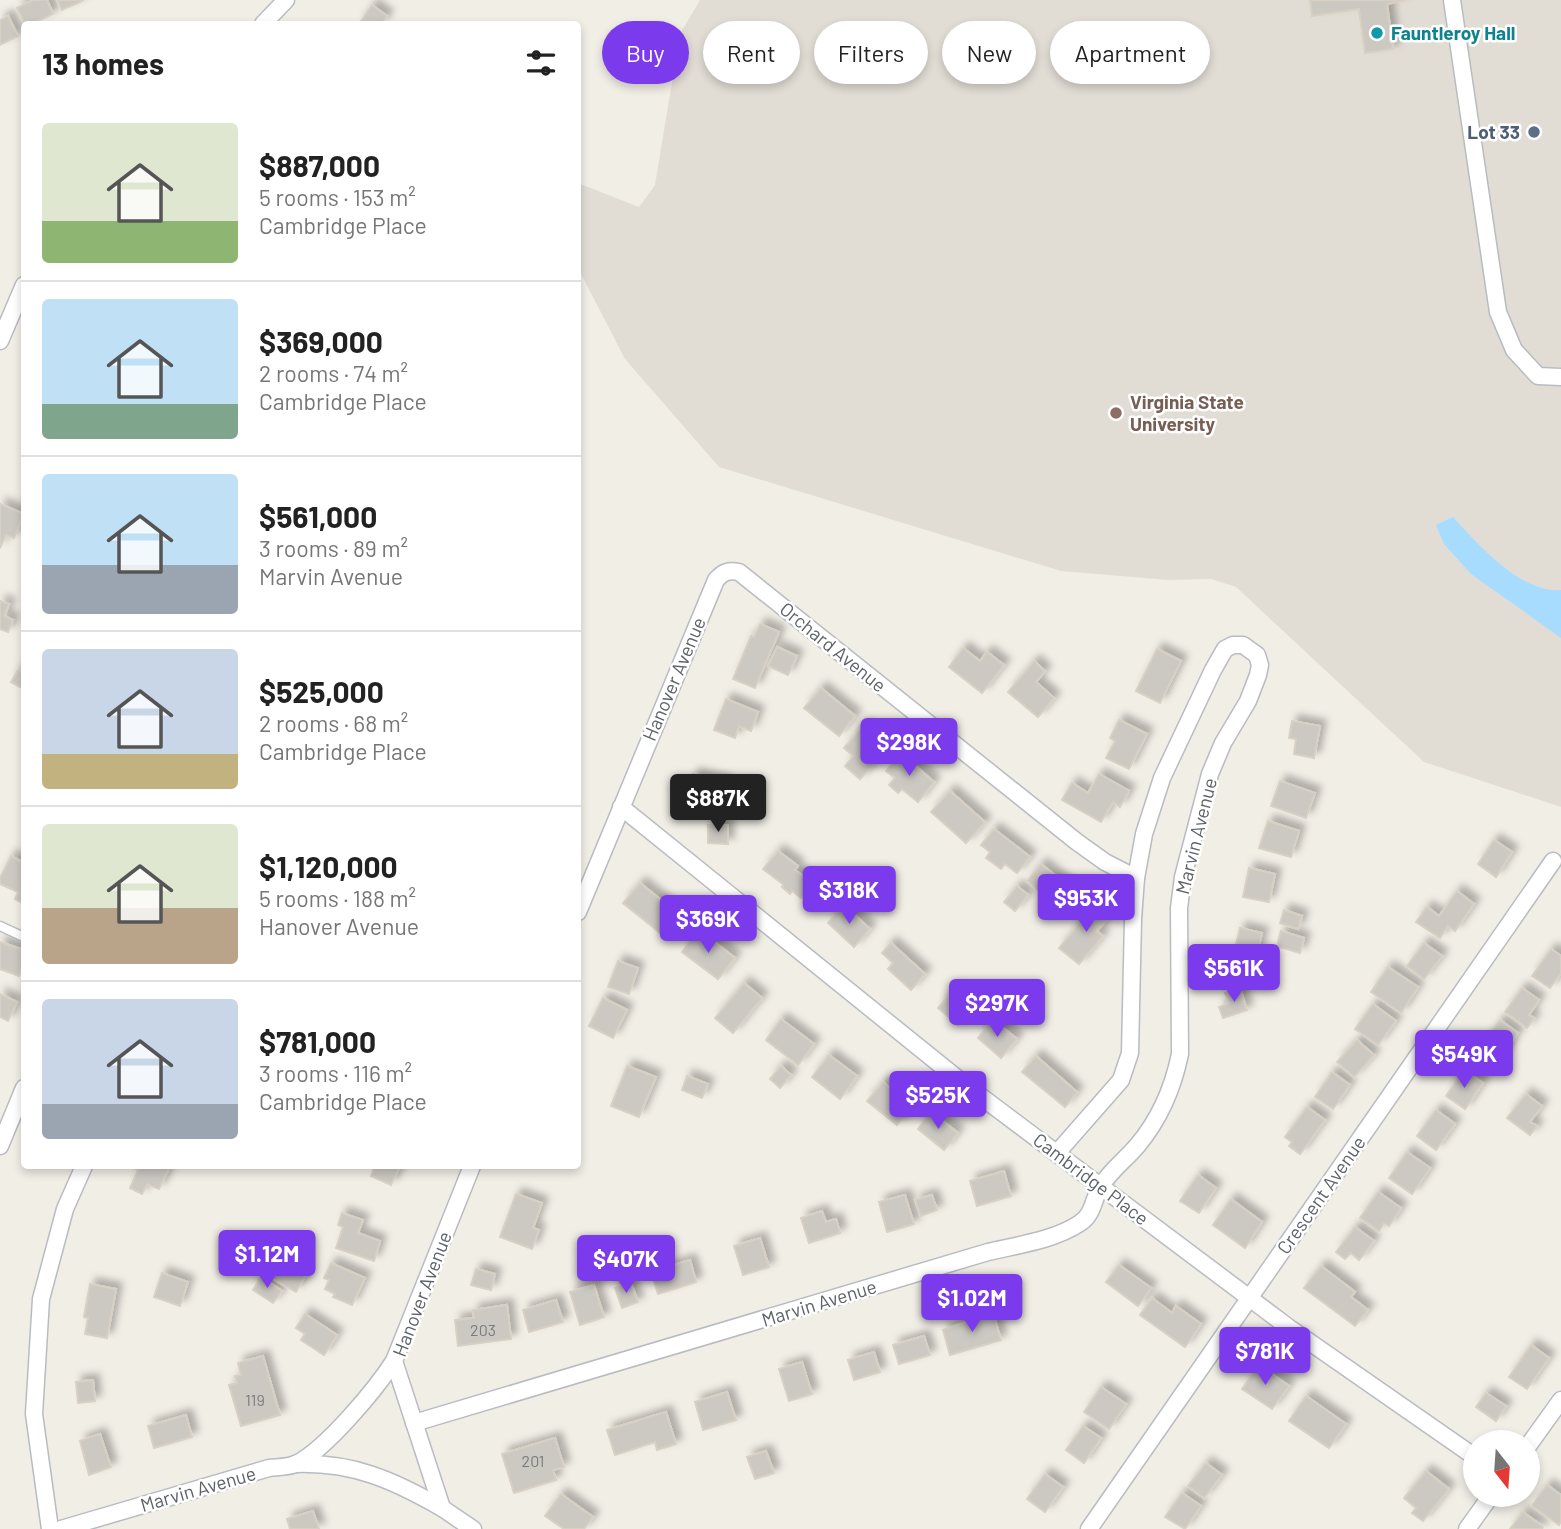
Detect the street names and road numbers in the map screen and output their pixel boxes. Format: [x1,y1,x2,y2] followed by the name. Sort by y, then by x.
[776,597,891,696] street label: Orchard Avenue
[637,613,710,744] street label: Hanover Avenue
[1170,775,1221,896] street label: Marvin Avenue
[1029,1128,1154,1230] street label: Cambridge Place
[1271,1131,1370,1258] street label: Crescent Avenue
[387,1228,456,1360] street label: Hanover Avenue
[759,1274,879,1331] street label: Marvin Avenue
[137,1461,258,1516] street label: Marvin Avenue

